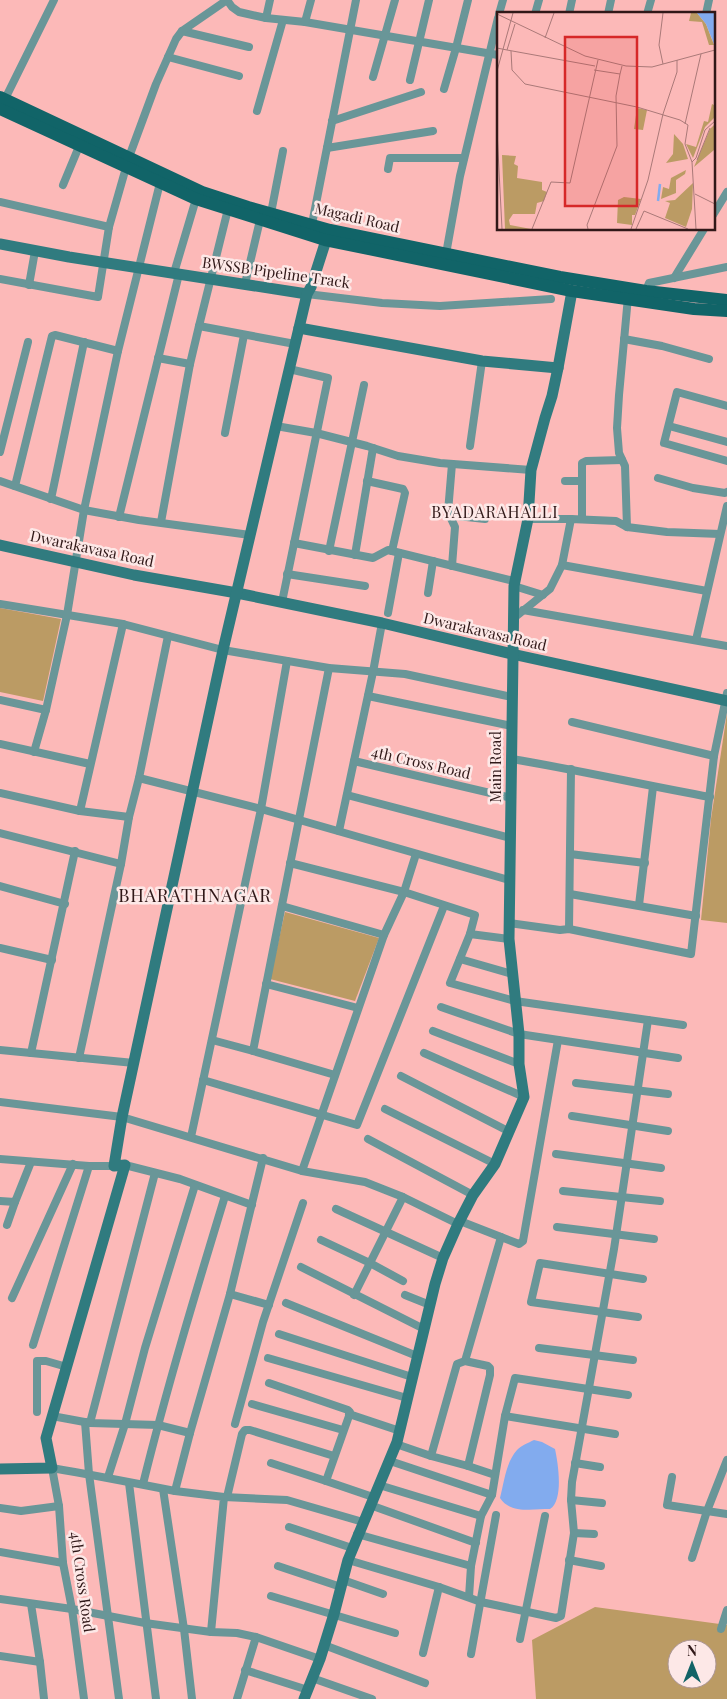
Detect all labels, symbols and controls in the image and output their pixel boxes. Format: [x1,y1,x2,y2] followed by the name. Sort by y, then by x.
[497,12,714,230] inset map
[313,198,402,237] street label: Magadi Road
[201,252,352,292] street label: BWSSB Pipeline Track
[431,501,559,522] district label: BYADARAHALLI
[29,525,156,571] street label: Dwarakavasa Road
[422,607,549,655] street label: Dwarakavasa Road
[485,731,505,803] street label: Main Road
[370,741,473,783] street label: 4th Cross Road
[118,883,272,907] district label: BHARATHNAGAR
[66,1530,100,1634] street label: 4th Cross Road
[667,1639,717,1689] north arrow
[687,1641,697,1660] text: N

